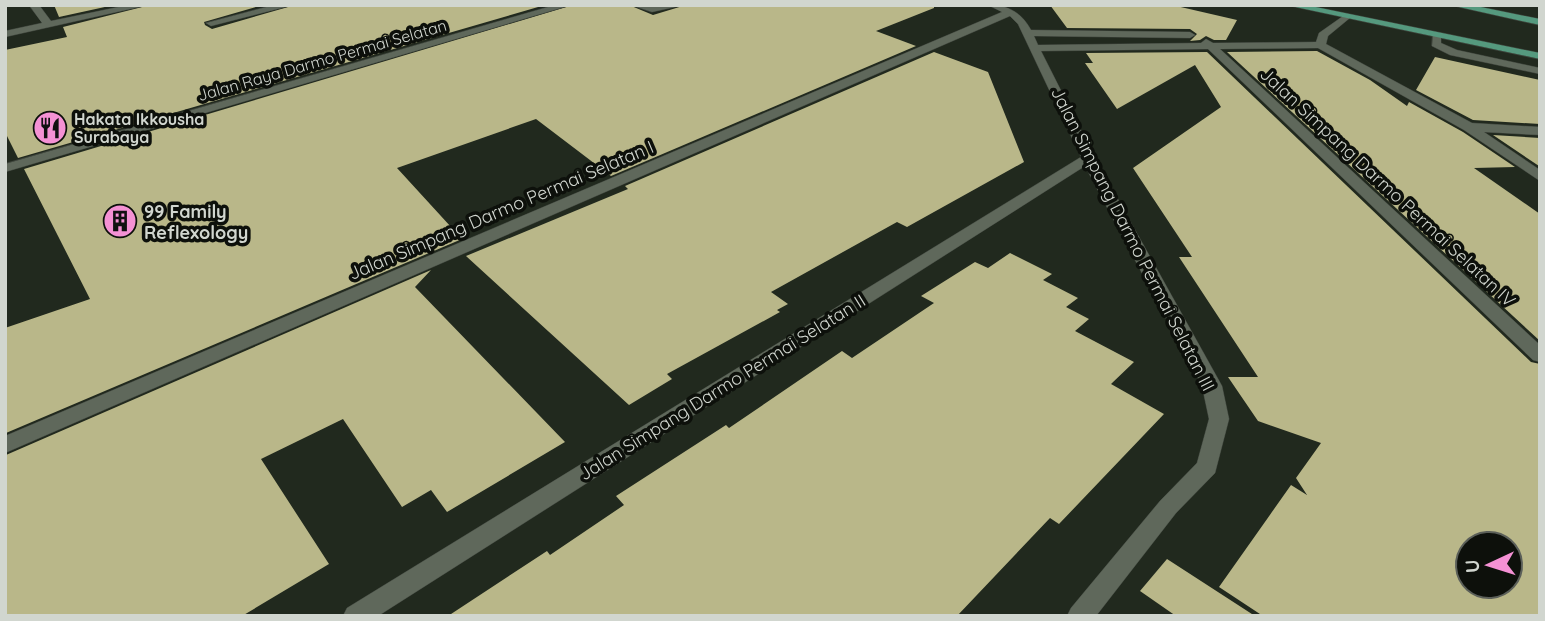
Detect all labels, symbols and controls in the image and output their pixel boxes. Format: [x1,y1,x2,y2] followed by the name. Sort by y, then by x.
[195,15,449,105] street label: Jalan Raya Darmo Permai Selatan
[1255,62,1521,312] street label: Jalan Simpang Darmo Permai Selatan IV
[1046,83,1220,395] street label: Jalan Simpang Darmo Permai Selatan III
[31,109,69,147] restaurant icon: Hakata Ikkousha Surabaya
[74,109,204,147] place label: Hakata Ikkousha Surabaya
[345,135,657,285] street label: Jalan Simpang Darmo Permai Selatan I
[144,200,248,244] place label: 99 Family Reflexology
[101,202,139,240] building icon: 99 Family Reflexology
[574,289,870,485] street label: Jalan Simpang Darmo Permai Selatan II
[1454,530,1524,600] north arrow
[1460,559,1484,574] text: U

